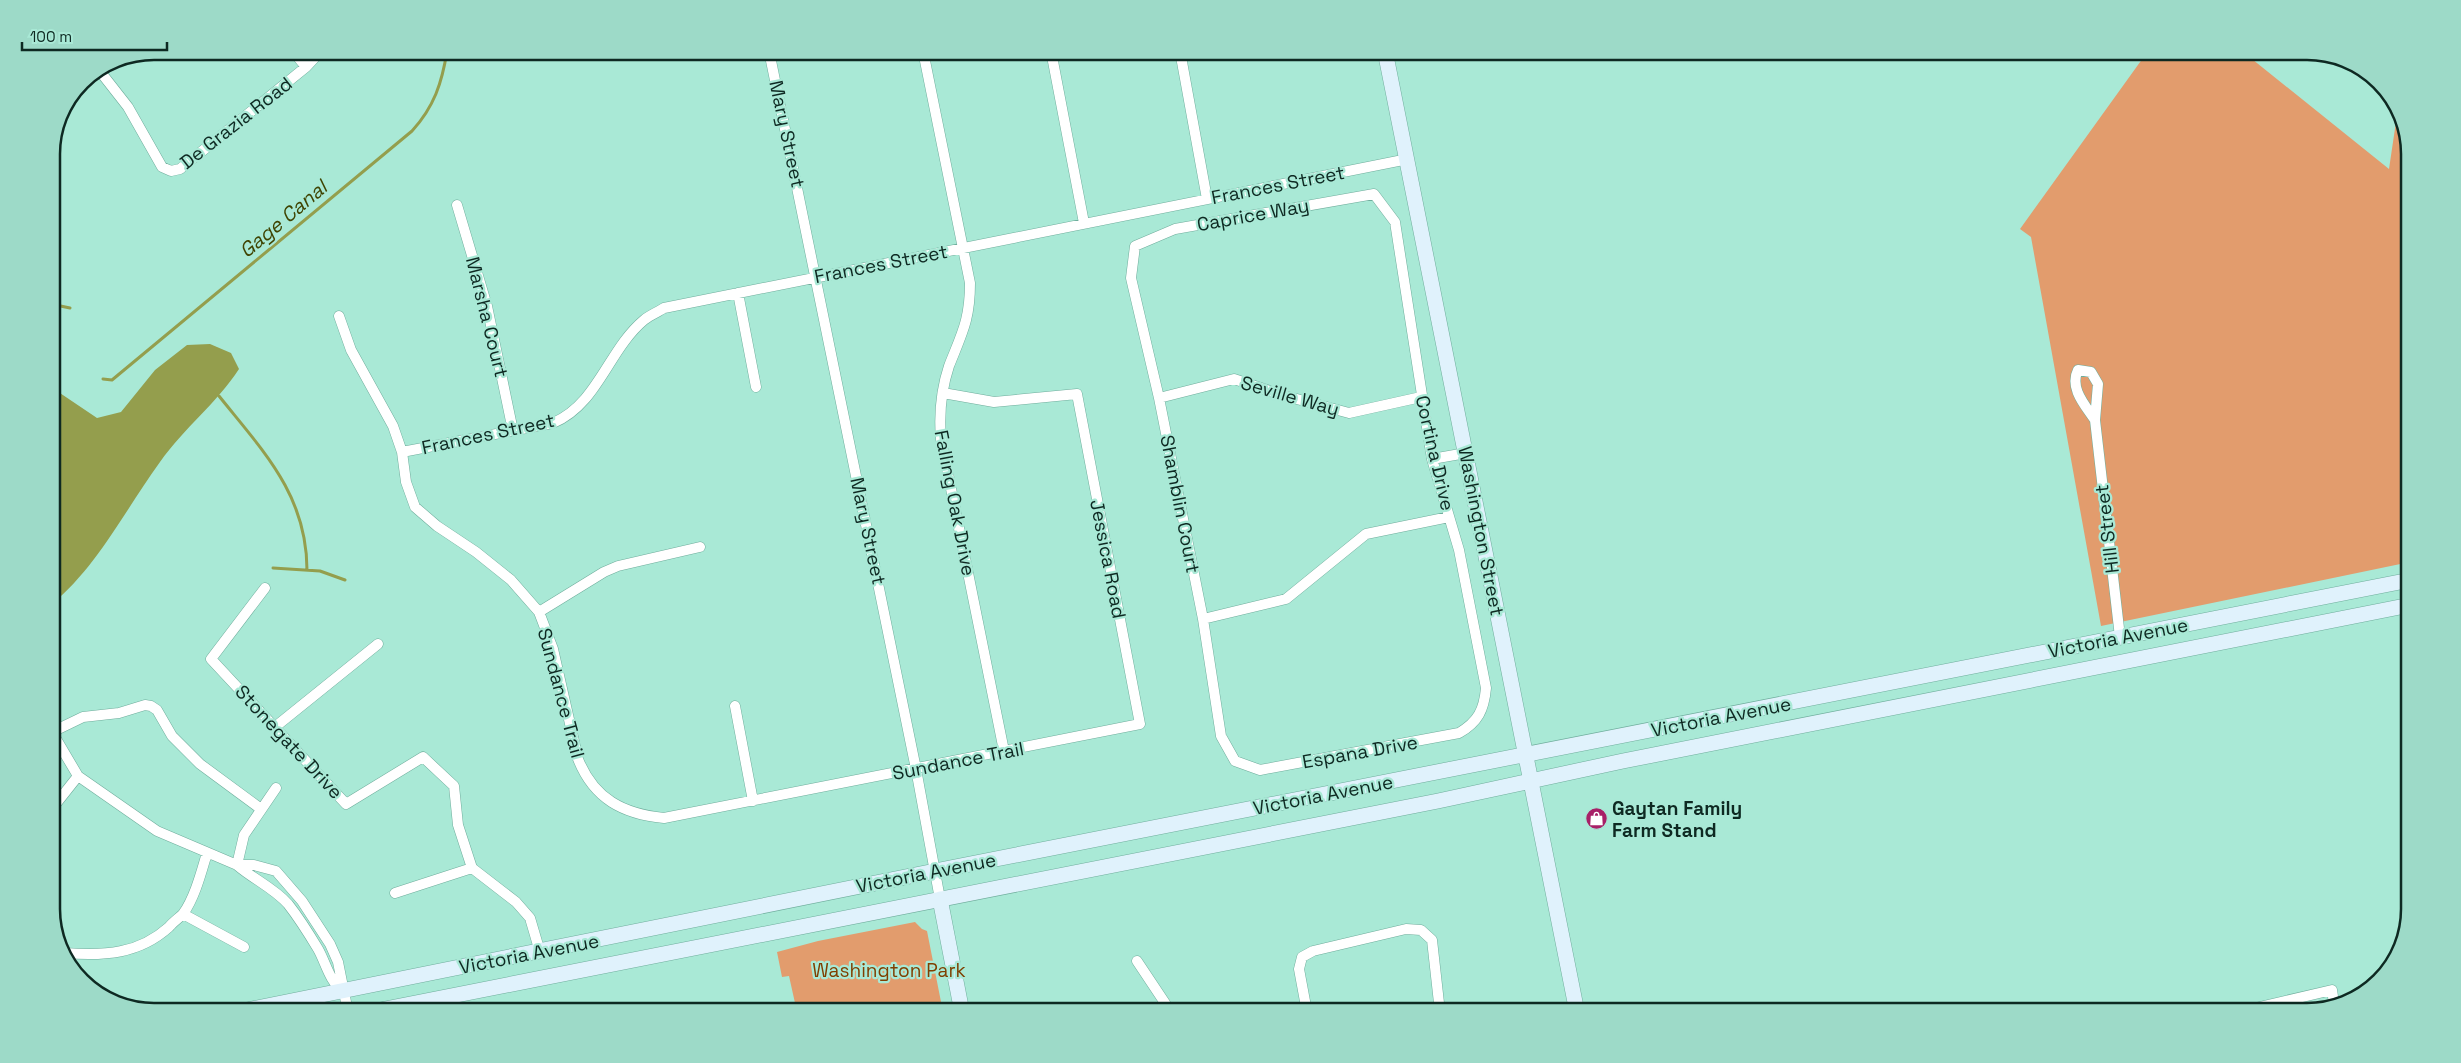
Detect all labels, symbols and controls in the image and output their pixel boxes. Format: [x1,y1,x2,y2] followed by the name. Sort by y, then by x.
[22,20,168,52] scale bar
[30,27,72,46] text: 100 m
[175,71,297,175] street label: De Grazia Road
[763,78,811,190] street label: Mary Street
[1209,160,1347,210] street label: Frances Street
[234,173,334,263] water label: Gage Canal
[1195,193,1311,237] street label: Caprice Way
[812,239,950,289] street label: Frances Street
[460,254,514,380] street label: Marsha Court
[1238,370,1342,422] street label: Seville Way
[1410,393,1460,513] street label: Cortina Drive
[419,408,557,460] street label: Frances Street
[929,428,981,578] street label: Falling Oak Drive
[1154,433,1206,575] street label: Shamblin Court
[1452,444,1510,618] street label: Washington Street
[844,475,892,587] street label: Mary Street
[2089,483,2125,575] street label: Hill Street
[1084,497,1132,621] street label: Jessica Road
[2046,612,2190,664] street label: Victoria Avenue
[532,625,590,761] street label: Sundance Trail
[230,680,348,804] street label: Stonegate Drive
[1649,691,1793,743] street label: Victoria Avenue
[1300,730,1420,774] street label: Espana Drive
[890,736,1026,786] street label: Sundance Trail
[1251,769,1395,821] street label: Victoria Avenue
[1612,796,1742,843] place label: Gaytan Family Farm Stand
[1584,807,1608,831] shop icon: Gaytan Family Farm Stand
[854,847,998,899] street label: Victoria Avenue
[457,928,601,980] street label: Victoria Avenue
[812,958,966,983] park label: Washington Park

